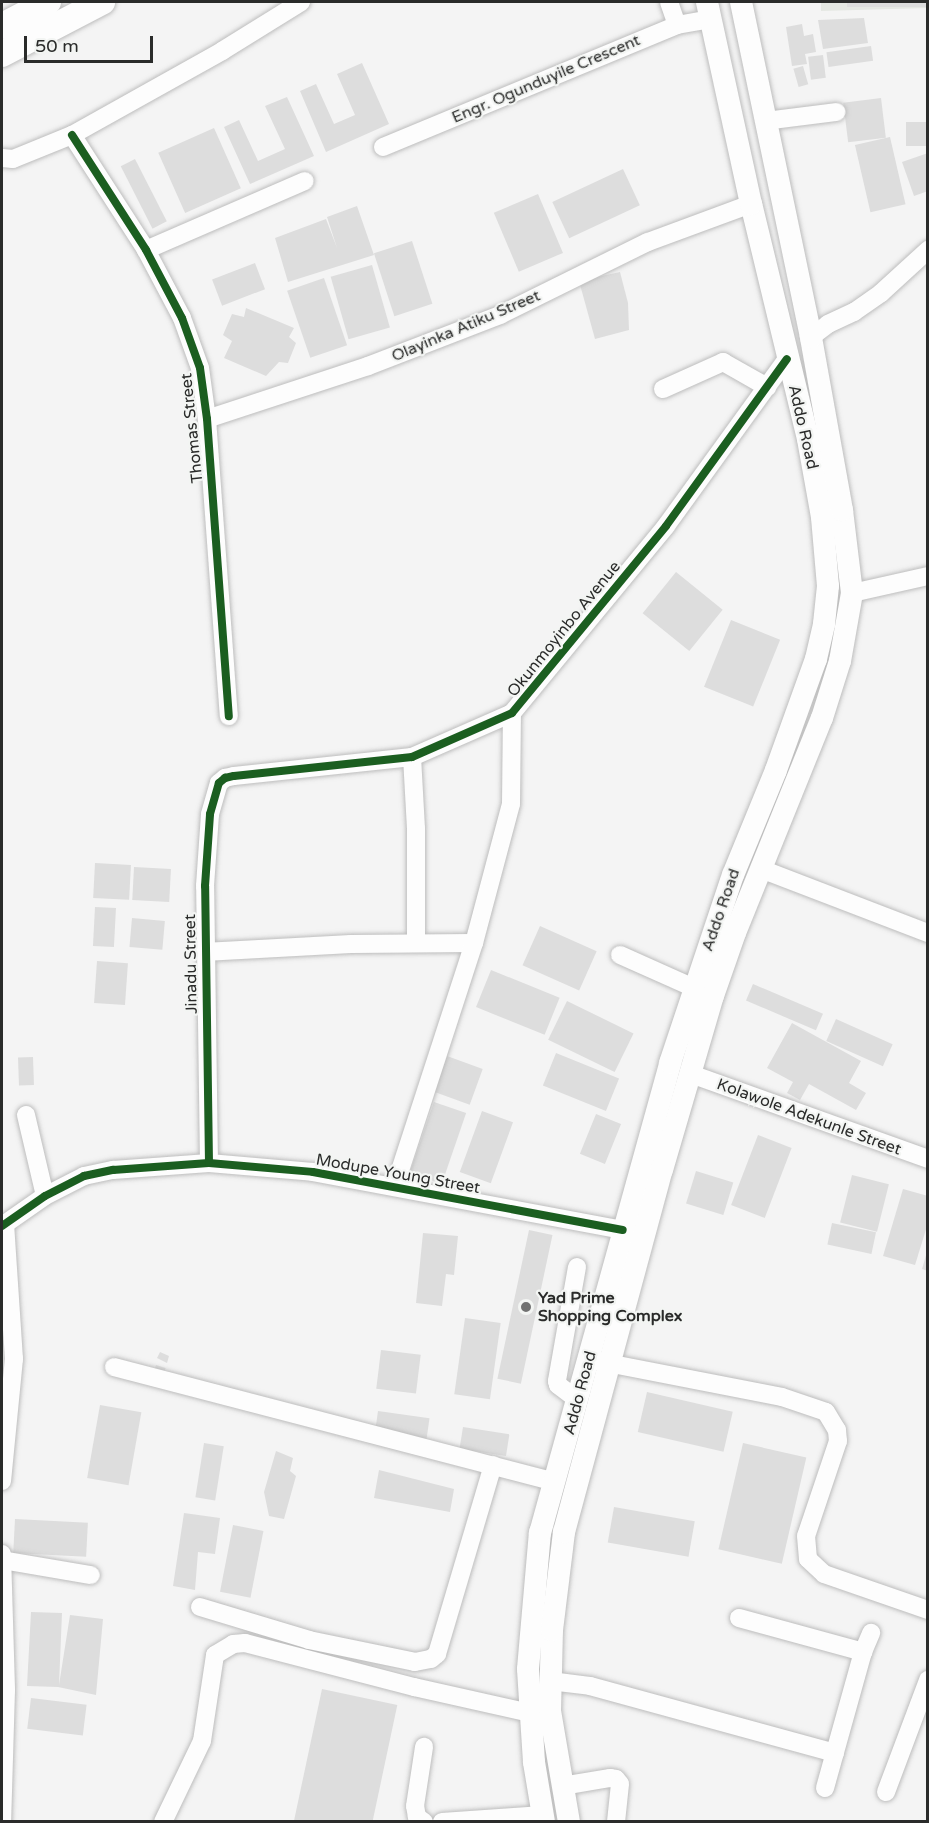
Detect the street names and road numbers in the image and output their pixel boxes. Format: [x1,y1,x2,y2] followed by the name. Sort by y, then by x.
[449,31,643,127] street label: Engr. Ogunduyile Crescent
[389,286,543,366] street label: Olayinka Atiku Street
[177,372,207,484] street label: Thomas Street
[784,383,822,471] street label: Addo Road
[503,557,625,701] street label: Okunmoyinbo Avenue
[698,866,744,954] street label: Addo Road
[181,914,201,1014] street label: Jinadu Street
[714,1075,904,1159] street label: Kolawole Adekunle Street
[314,1150,482,1198] street label: Modupe Young Street
[560,1349,600,1437] street label: Addo Road

